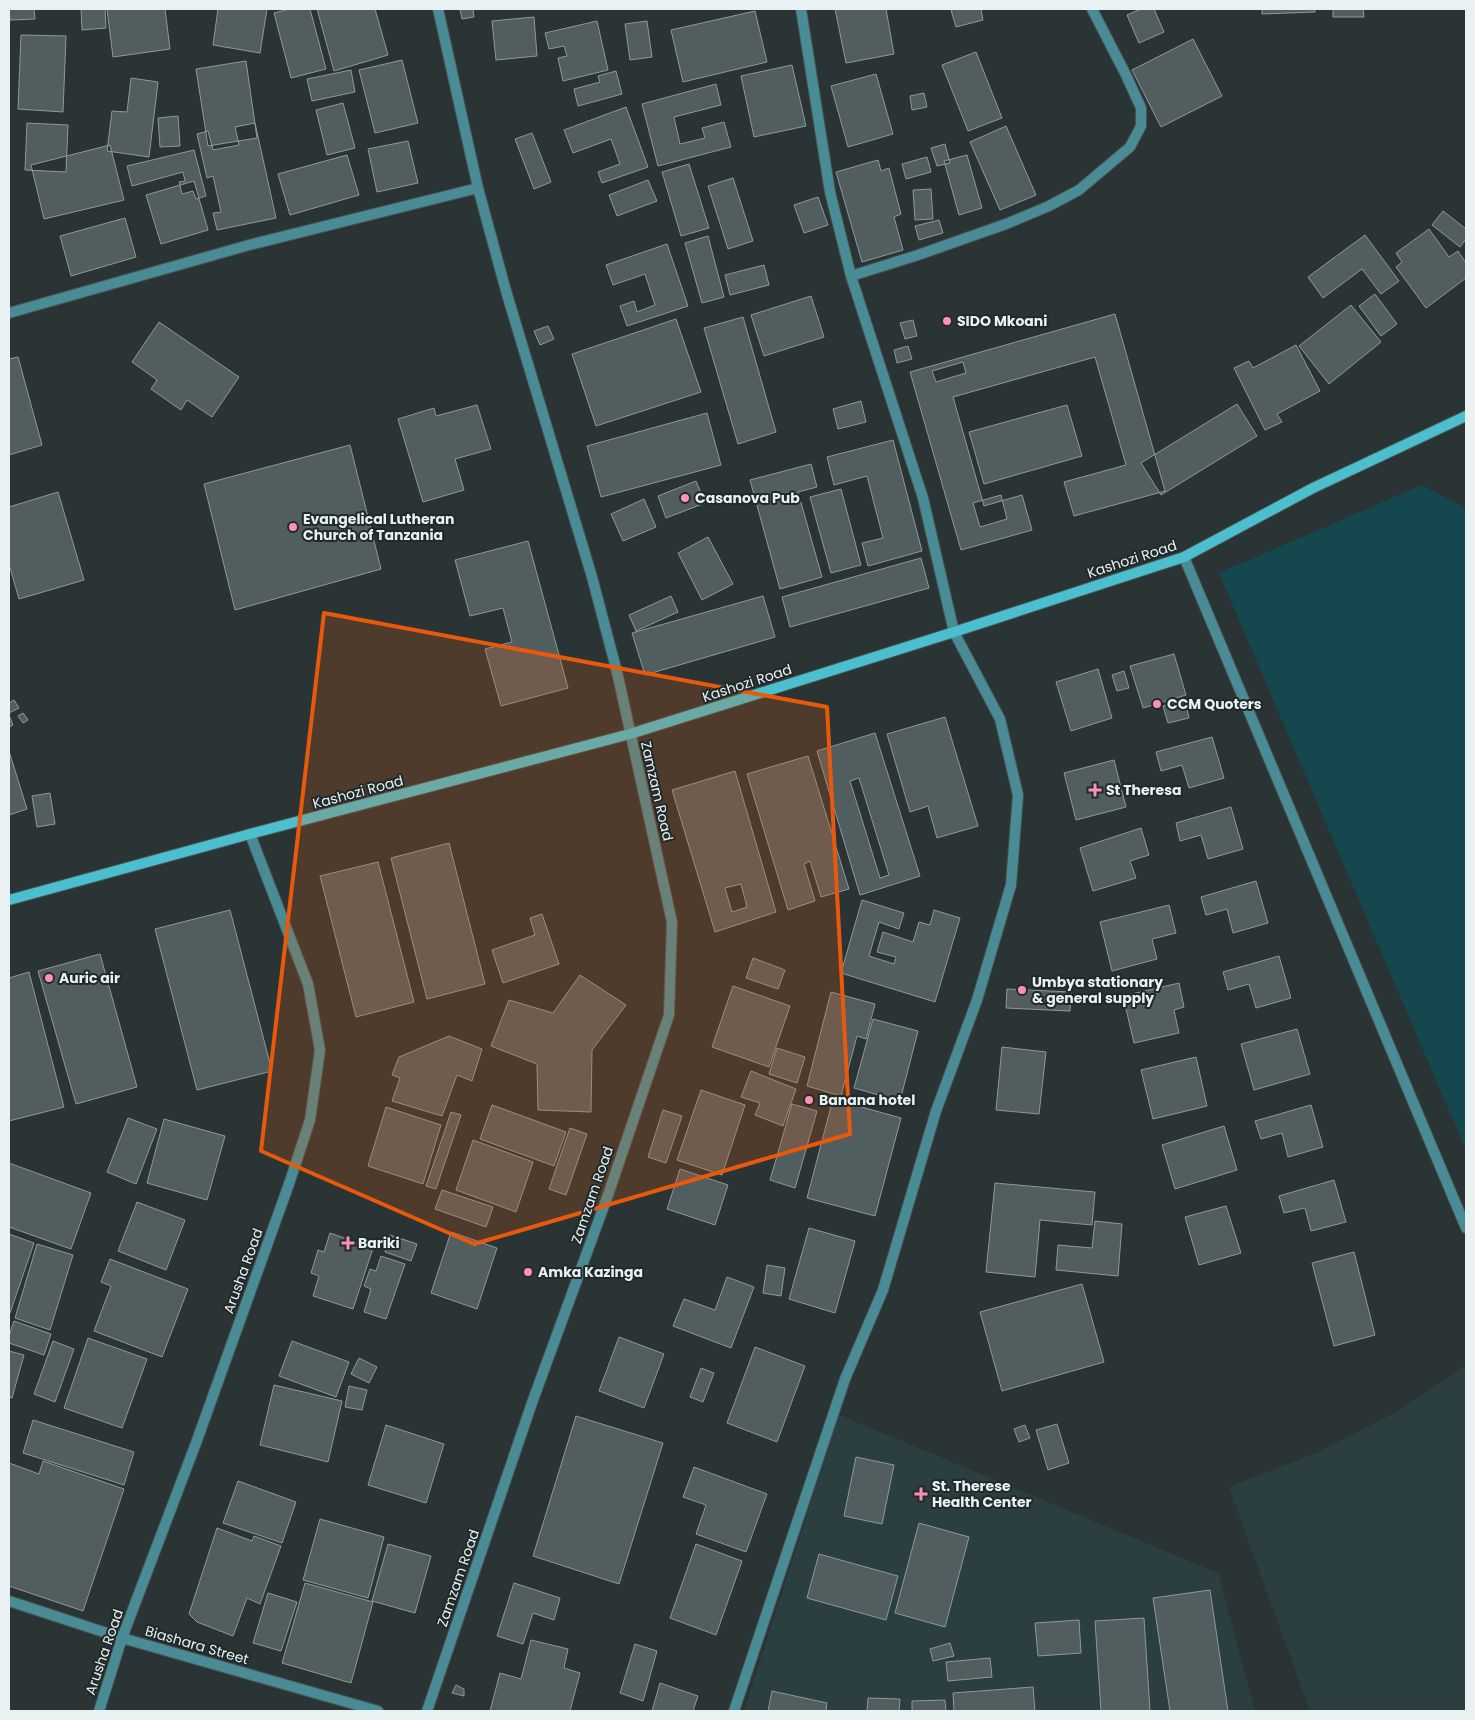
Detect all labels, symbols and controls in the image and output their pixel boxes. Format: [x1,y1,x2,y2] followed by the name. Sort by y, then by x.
[957,311,1047,331] place label: SIDO Mkoani
[941,315,953,327] marker: SIDO Mkoani
[695,488,800,508] place label: Casanova Pub
[679,492,691,504] marker: Casanova Pub
[303,509,455,545] place label: Evangelical Lutheran Church of Tanzania
[287,521,299,533] marker: Evangelical Lutheran Church of Tanzania
[1085,535,1179,583] street label: Kashozi Road
[700,659,794,707] street label: Kashozi Road
[1167,694,1262,714] place label: CCM Quoters
[1151,698,1163,710] marker: CCM Quoters
[636,739,678,843] street label: Zamzam Road
[310,770,406,814] street label: Kashozi Road
[1106,780,1182,800] place label: St Theresa
[1088,783,1102,797] marker: St Theresa
[59,968,120,988] place label: Auric air
[43,972,55,984] marker: Auric air
[1032,972,1163,1008] place label: Umbya stationary & general supply
[1016,984,1028,996] marker: Umbya stationary & general supply
[819,1090,915,1110] place label: Banana hotel
[803,1094,815,1106] marker: Banana hotel
[566,1144,618,1246] street label: Zamzam Road
[218,1226,268,1316] street label: Arusha Road
[358,1233,400,1253] place label: Bariki
[342,1237,354,1249] marker: Bariki
[538,1262,643,1282] place label: Amka Kazinga
[522,1266,534,1278] marker: Amka Kazinga
[932,1476,1032,1512] place label: St. Therese Health Center
[914,1487,928,1501] marker: St. Therese Health Center
[432,1527,484,1629] street label: Zamzam Road
[80,1606,128,1698] street label: Arusha Road
[143,1621,251,1669] street label: Biashara Street

